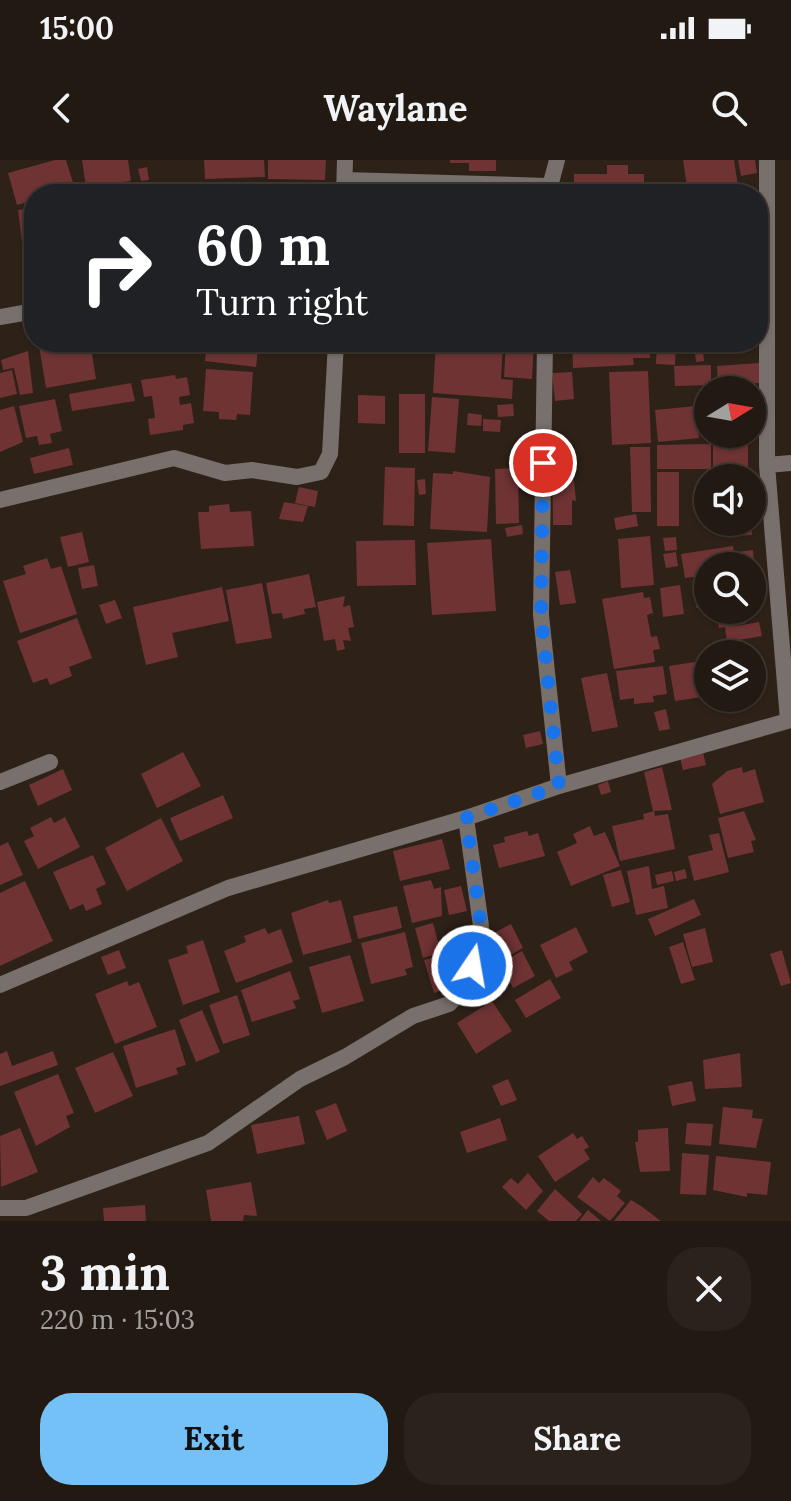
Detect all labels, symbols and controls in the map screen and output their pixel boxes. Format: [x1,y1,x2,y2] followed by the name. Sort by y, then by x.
[40,9,114,47] text: 15:00
[323,85,468,131] text: Waylane
[40,86,84,130] icon: back
[707,86,751,130] icon: search
[196,209,330,280] text: 60 m
[64,216,168,320] icon: right
[196,279,369,325] text: Turn right
[694,376,766,448] north arrow
[694,376,766,712] map controls
[509,429,577,497] pin
[521,441,565,485] icon: arrive
[694,464,766,536] button: sound
[694,552,766,624] button: search
[694,640,766,712] button: layers
[430,924,514,1008] position arrow
[40,1242,170,1303] text: 3 min
[667,1247,751,1331] button: close
[40,1303,195,1336] text: 220 m · 15:03
[40,1393,388,1485] button: Exit
[404,1393,751,1485] button: Share

